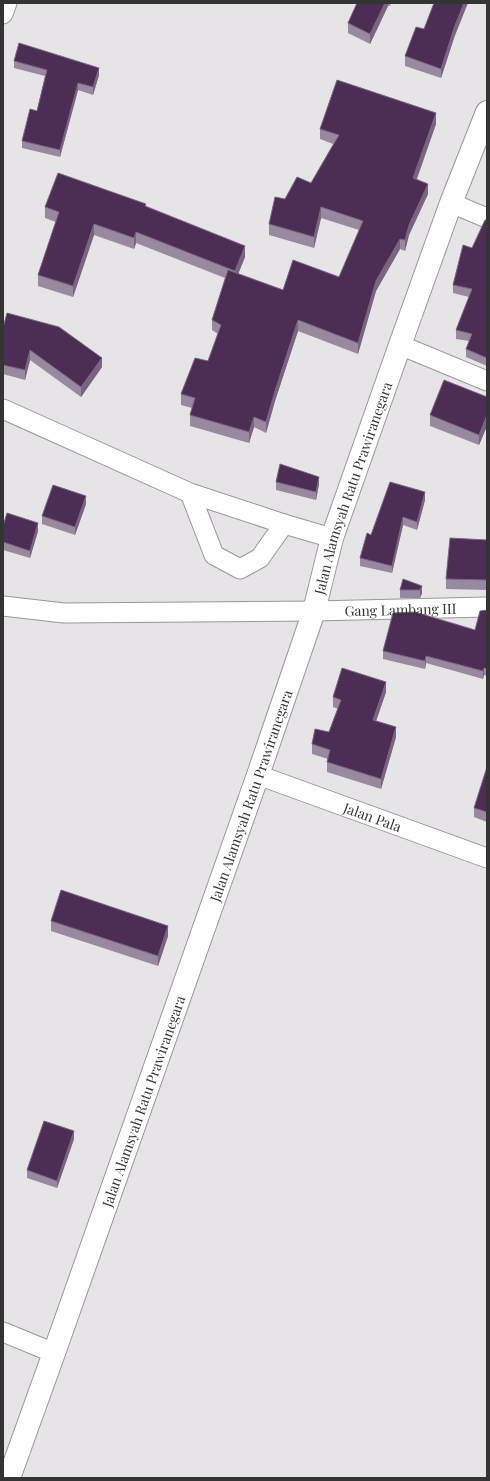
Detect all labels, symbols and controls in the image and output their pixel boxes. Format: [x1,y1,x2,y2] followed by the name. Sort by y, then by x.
[309,379,396,597] street label: Jalan Alamsyah Ratu Prawiranegara
[344,598,457,620] street label: Gang Lambang III
[204,687,296,905] street label: Jalan Alamsyah Ratu Prawiranegara
[340,797,404,836] street label: Jalan Pala
[97,993,189,1210] street label: Jalan Alamsyah Ratu Prawiranegara

